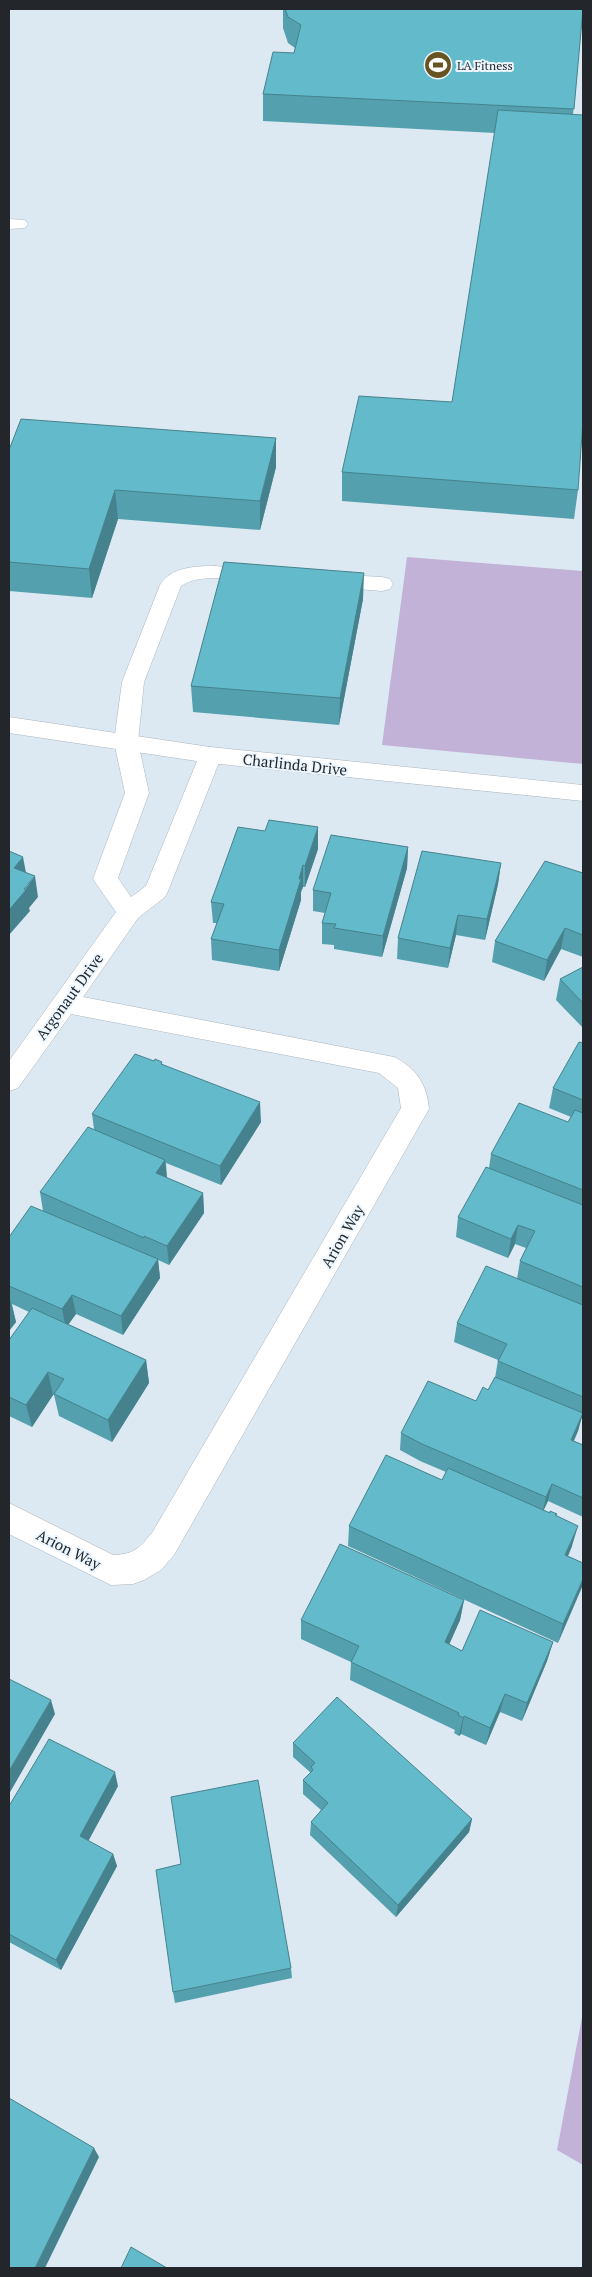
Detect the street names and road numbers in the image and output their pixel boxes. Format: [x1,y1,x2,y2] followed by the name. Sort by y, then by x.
[242,749,348,779] street label: Charlinda Drive
[31,949,107,1043] street label: Argonaut Drive
[316,1201,368,1271] street label: Arion Way
[33,1524,105,1574] street label: Arion Way

